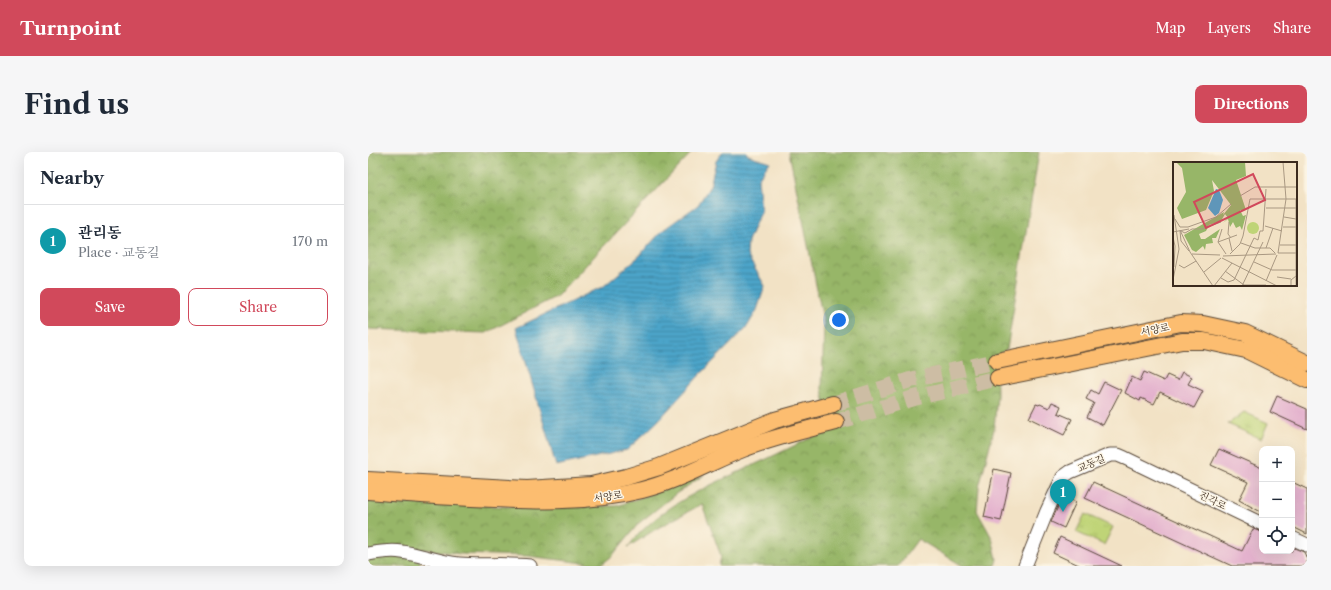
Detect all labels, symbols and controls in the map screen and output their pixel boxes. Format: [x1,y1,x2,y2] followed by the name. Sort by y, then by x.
[20,17,121,40] text: Turnpoint
[1155,19,1185,37] text: Map
[1207,19,1251,37] text: Layers
[1273,19,1311,37] text: Share
[1195,85,1307,123] button: Directions
[24,87,129,121] text: Find us
[1173,162,1297,286] inset map
[40,168,104,188] text: Nearby
[78,223,121,242] text: 관리동
[50,233,56,249] text: 1
[292,233,328,249] text: 170 m
[78,244,160,260] text: Place · 교동길
[40,288,180,326] button: Save
[188,288,328,326] button: Share
[829,310,849,330] your location
[1140,320,1171,339] street label: 서양로
[1259,446,1295,554] map controls
[1259,446,1295,482] button: +
[1075,452,1107,475] street label: 교동길
[1050,479,1076,512] pin: 1
[1259,482,1295,518] button: −
[593,488,624,505] street label: 서양로
[1197,488,1229,513] street label: 진각로
[1259,518,1295,554] button: locate

